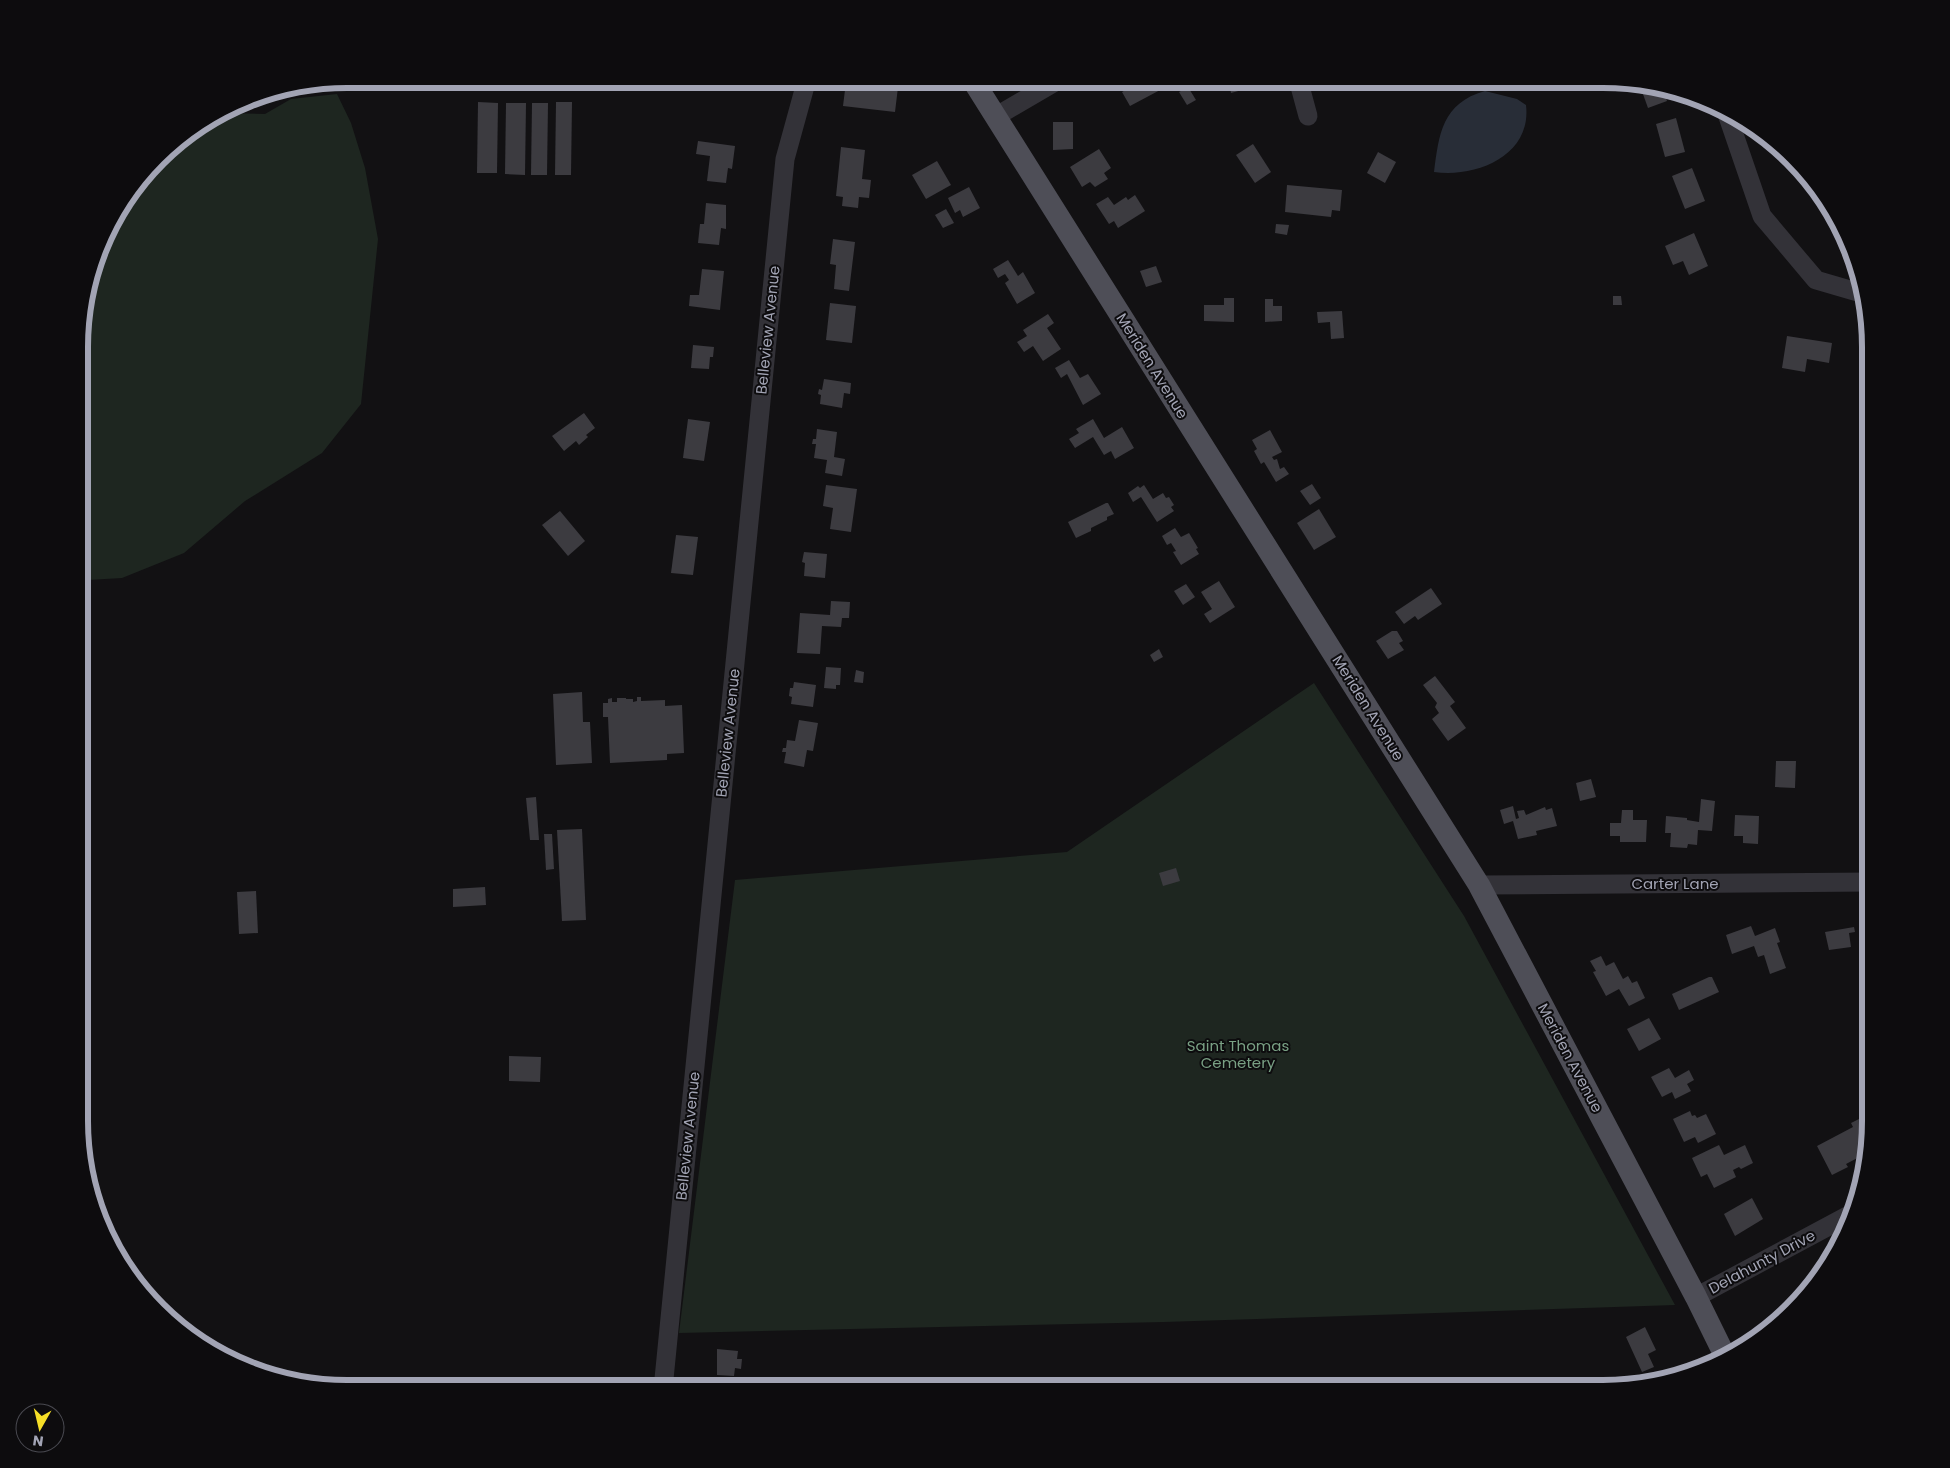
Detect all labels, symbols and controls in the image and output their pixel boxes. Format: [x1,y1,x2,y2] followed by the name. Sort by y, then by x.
[750,265,785,395] street label: Belleview Avenue
[1111,309,1193,423] street label: Meriden Avenue
[1327,651,1409,765] street label: Meriden Avenue
[710,668,745,798] street label: Belleview Avenue
[1631,873,1719,894] street label: Carter Lane
[1533,999,1608,1116] street label: Meriden Avenue
[1187,1035,1289,1073] park label: Saint Thomas Cemetery
[670,1071,705,1201] street label: Belleview Avenue
[1705,1225,1819,1299] street label: Delahunty Drive
[15,1403,65,1453] north arrow
[32,1430,45,1452] text: N

